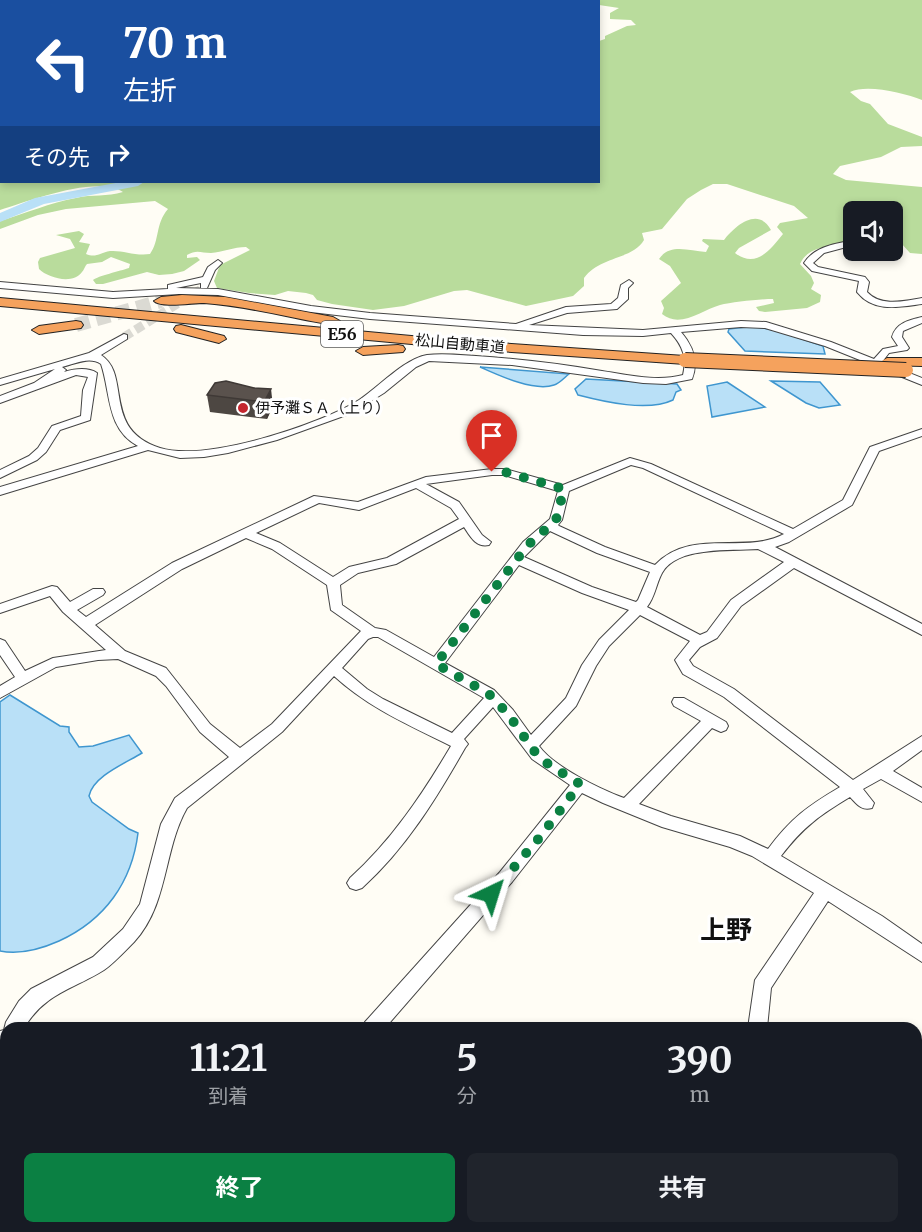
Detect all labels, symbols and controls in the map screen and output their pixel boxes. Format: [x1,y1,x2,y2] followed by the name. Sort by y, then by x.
[123,17,227,69] text: 70 m
[24,24,102,102] icon: left
[123,73,177,107] text: 左折
[102,138,135,171] icon: right
[24,143,90,171] text: その先
[843,201,903,261] map controls
[843,201,903,261] button: sound
[321,321,363,347] road number: E56
[414,330,506,357] street label: 松山自動車道
[255,398,390,417] place label: 伊予灘ＳＡ（上り）
[236,401,250,415] marker: 伊予灘ＳＡ（上り）
[466,410,517,472] pin
[475,419,508,452] icon: arrive
[459,862,523,926] position arrow
[700,913,752,946] district label: 上野
[189,1036,267,1081] text: 11:21
[457,1036,478,1081] text: 5
[667,1038,733,1083] text: 390
[690,1082,710,1107] text: m
[208,1083,248,1108] text: 到着
[457,1083,477,1108] text: 分
[24,1153,455,1222] button: 終了
[467,1153,898,1222] button: 共有

